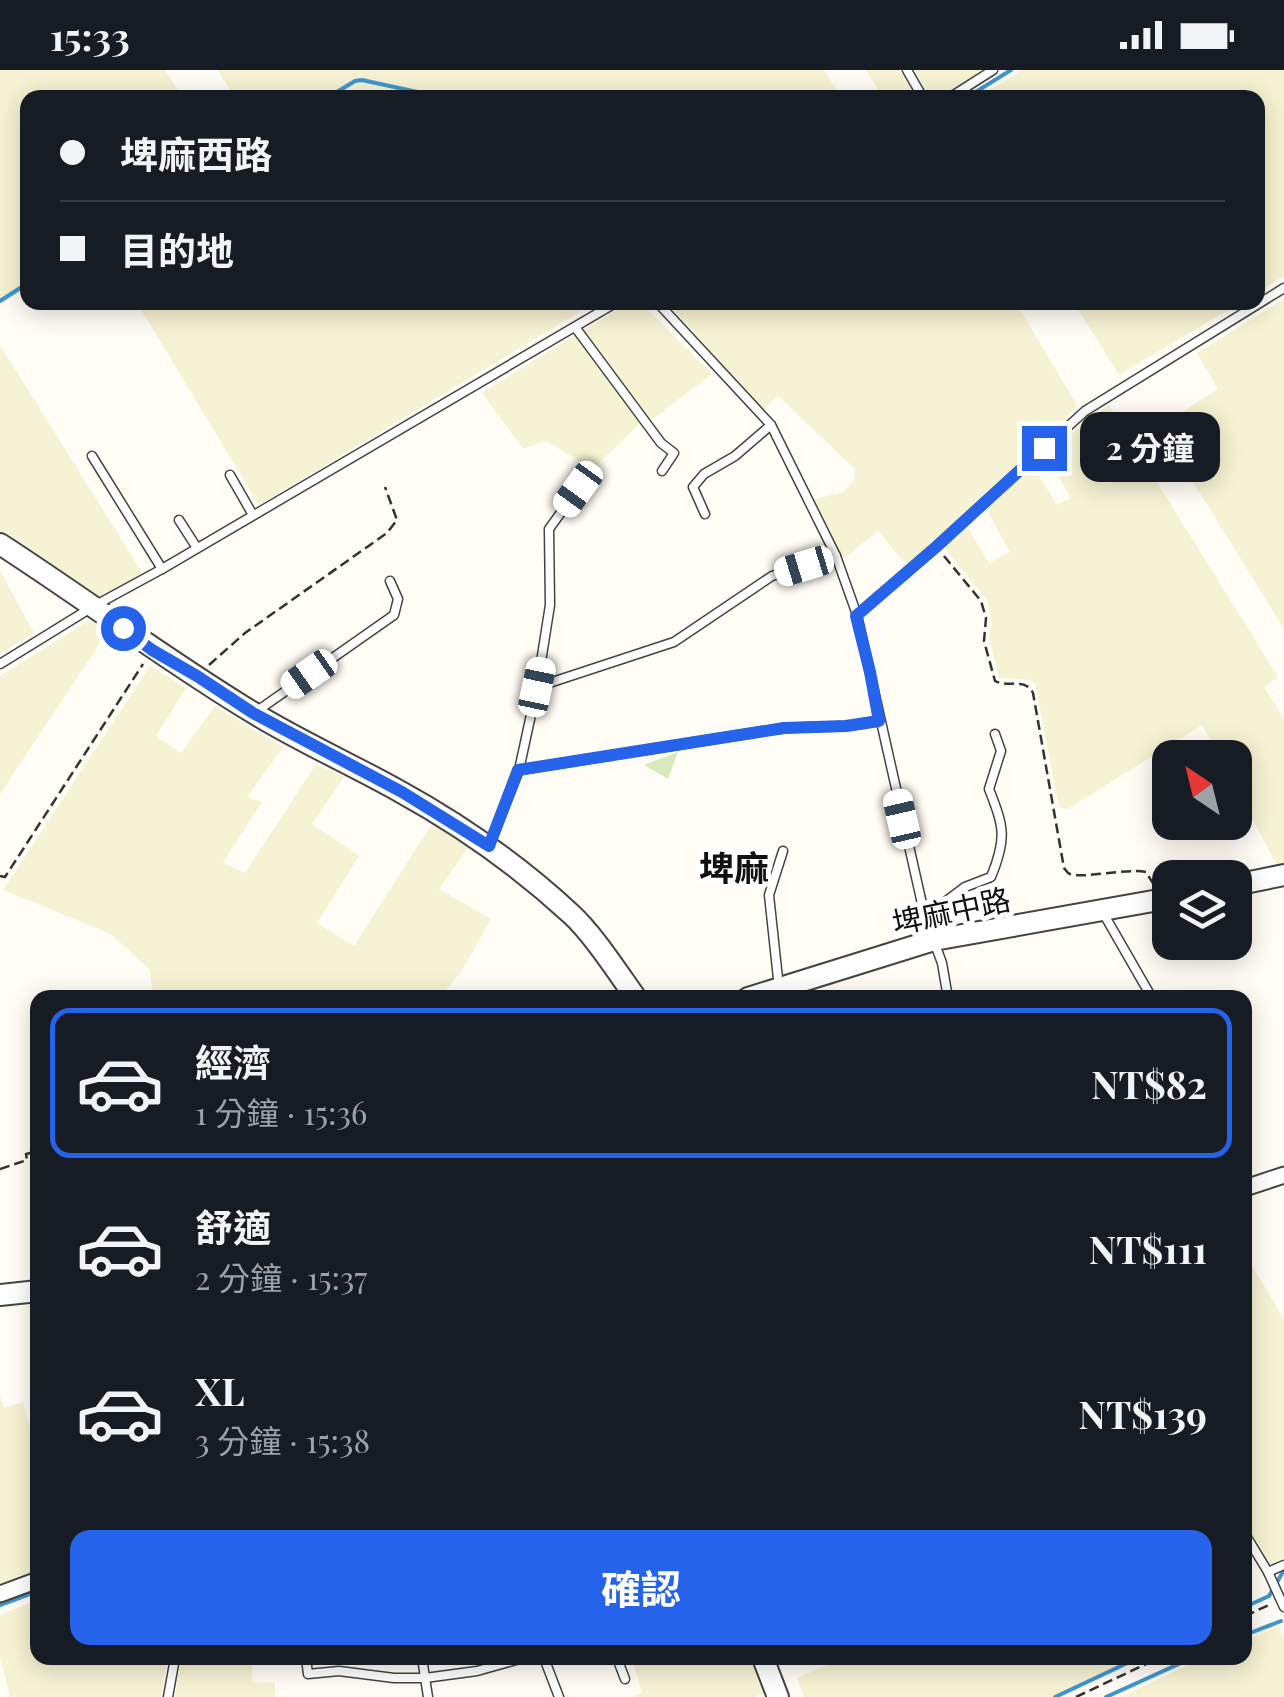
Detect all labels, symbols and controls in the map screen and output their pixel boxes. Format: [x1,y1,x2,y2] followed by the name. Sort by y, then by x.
[50,10,130,61] text: 15:33
[120,128,272,179] text: 埤麻西路
[120,224,234,275] text: 目的地
[1079,413,1219,483] callout: 2 分鐘
[1106,425,1194,468] text: 2 分鐘
[1022,426,1067,471] route end
[548,456,608,522] car
[771,543,837,589] car
[101,606,146,651] route start
[276,645,342,703] car
[516,655,558,719] car
[1152,740,1252,840] north arrow
[1152,740,1252,960] map controls
[881,786,923,852] car
[699,843,769,890] district label: 埤麻
[1152,860,1252,960] button: layers
[888,878,1014,942] street label: 埤麻中路
[195,1036,271,1087] text: 經濟
[75,1038,165,1128] icon: car
[1091,1058,1207,1109] text: NT$82
[195,1090,367,1133] text: 1 分鐘 · 15:36
[195,1201,271,1252] text: 舒適
[75,1203,165,1293] icon: car
[1089,1223,1207,1274] text: NT$111
[195,1255,367,1298] text: 2 分鐘 · 15:37
[195,1365,244,1416] text: XL
[75,1368,165,1458] icon: car
[1079,1388,1207,1439] text: NT$139
[195,1418,370,1461] text: 3 分鐘 · 15:38
[70,1530,1212,1645] button: 確認

